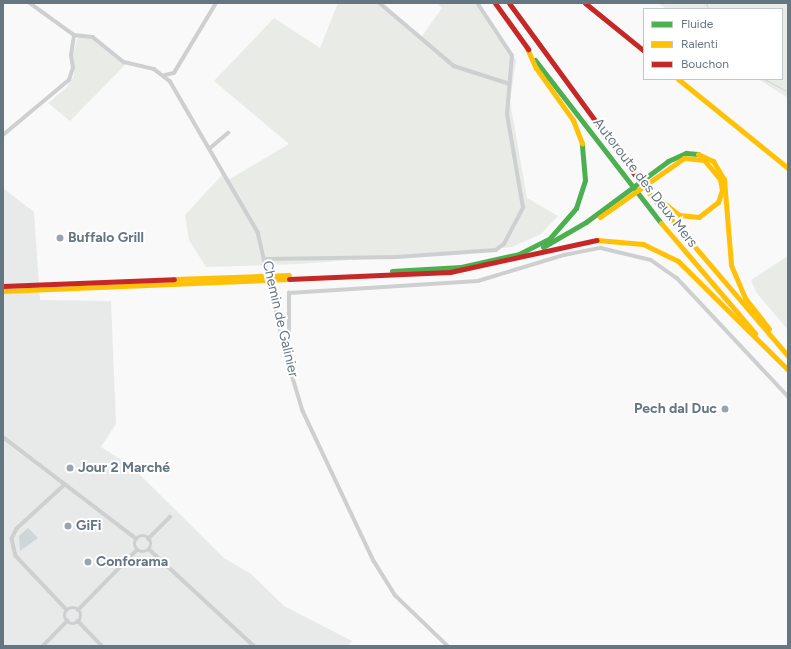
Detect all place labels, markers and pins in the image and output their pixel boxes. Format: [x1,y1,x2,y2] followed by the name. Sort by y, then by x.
[68,230,144,246] place label: Buffalo Grill
[55,233,65,243] marker: Buffalo Grill
[634,401,717,417] place label: Pech dal Duc
[720,404,730,414] marker: Pech dal Duc
[78,460,170,476] place label: Jour 2 Marché
[65,463,75,473] marker: Jour 2 Marché
[76,518,101,534] place label: GiFi
[63,521,73,531] marker: GiFi
[96,554,168,570] place label: Conforama
[83,557,93,567] marker: Conforama

